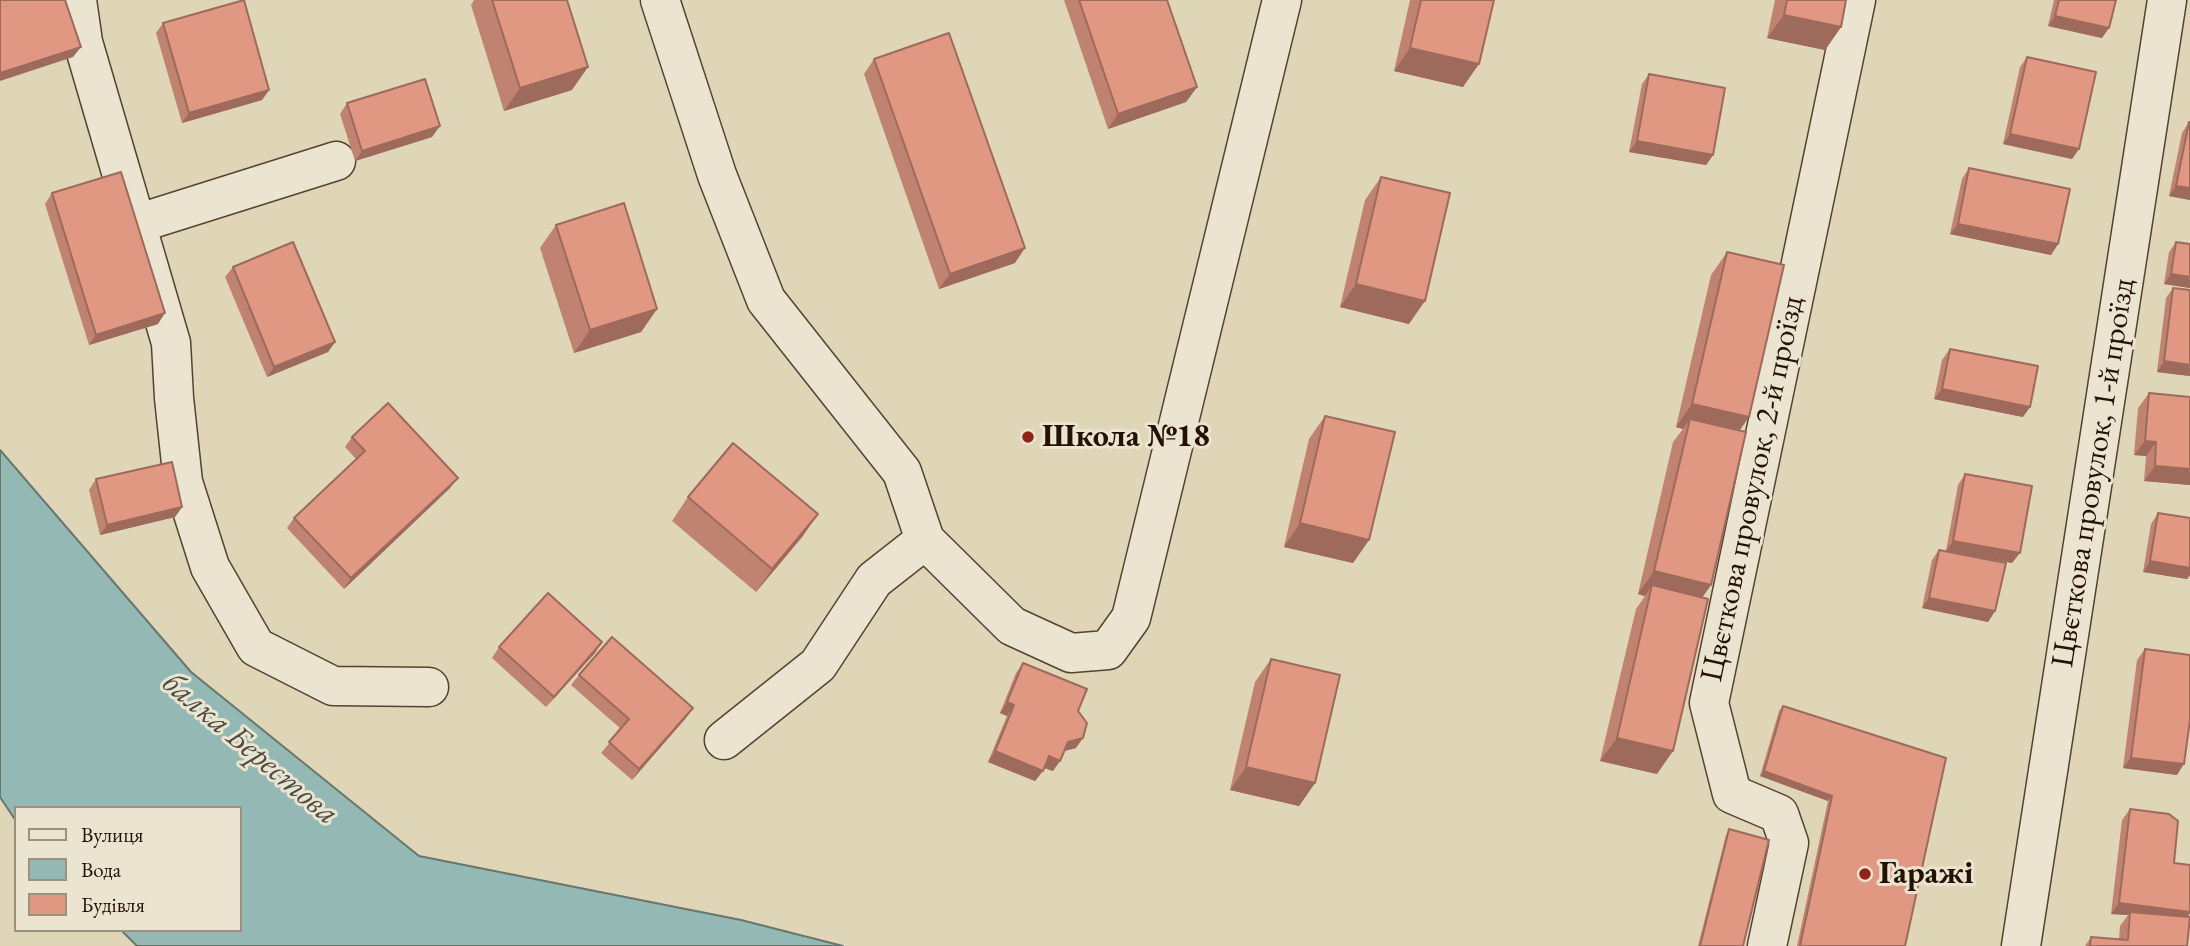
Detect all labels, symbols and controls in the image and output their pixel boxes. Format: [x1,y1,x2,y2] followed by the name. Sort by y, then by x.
[2044,276,2144,670] street label: Цвєткова провулок, 1-й проїзд
[1693,293,1813,685] street label: Цвєткова провулок, 2-й проїзд
[1042,418,1210,456] place label: Школа №18
[1020,429,1036,445] marker: Школа №18
[154,664,346,834] water label: балка Берестова
[14,806,242,932] legend
[81,821,143,848] text: Вулиця
[1879,855,1974,893] place label: Гаражі
[81,856,121,883] text: Вода
[1857,866,1873,882] marker: Гаражі
[81,891,145,918] text: Будівля

